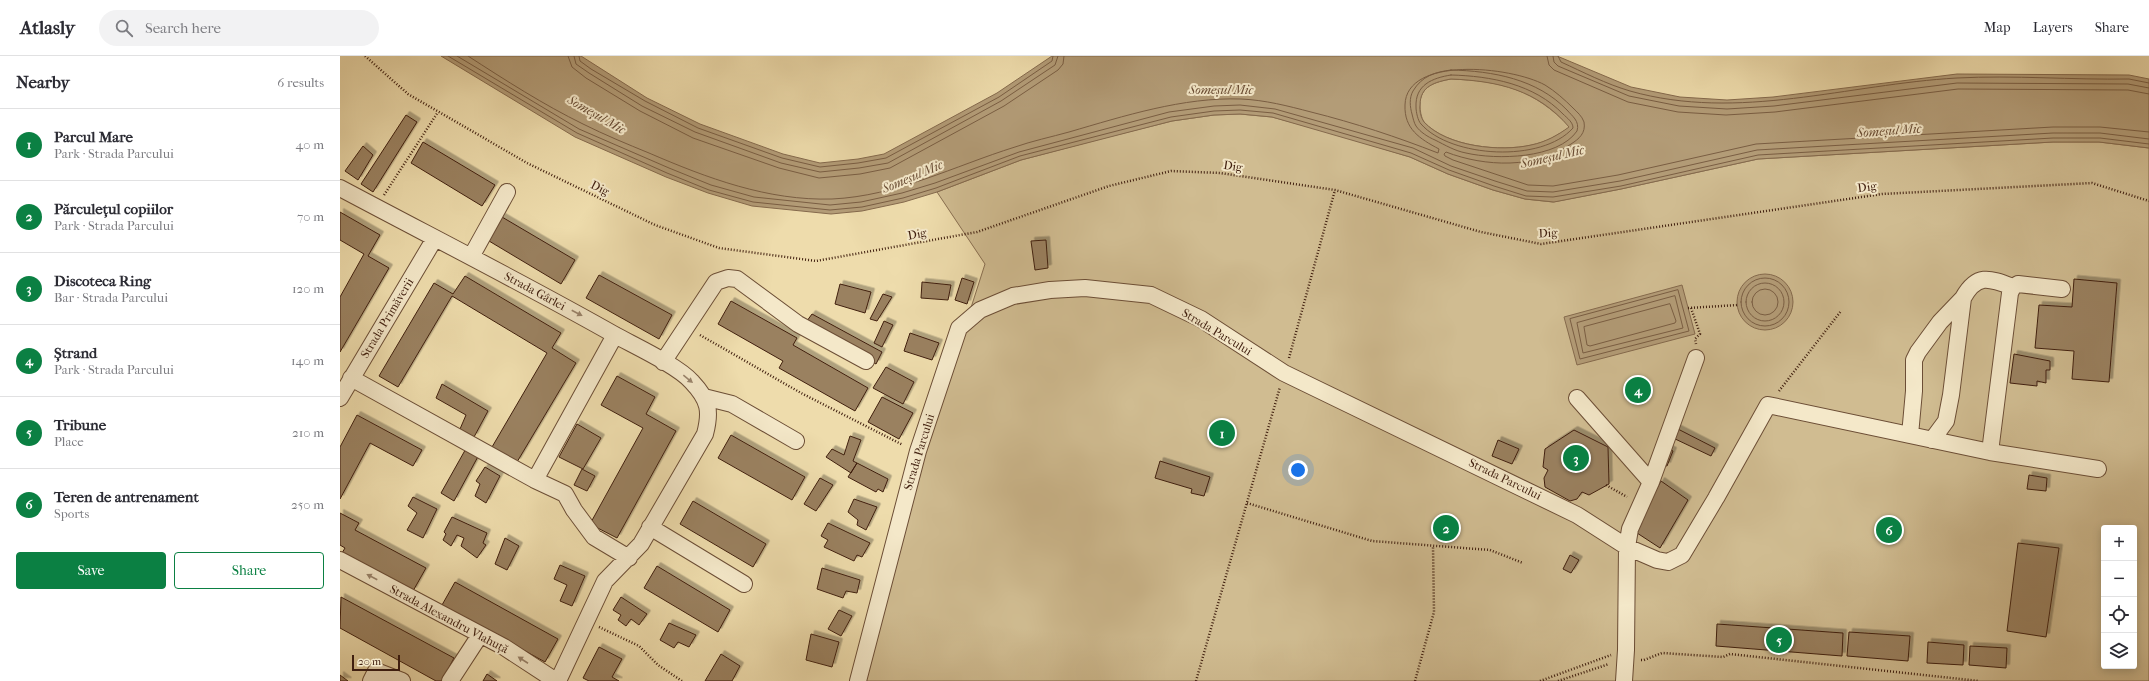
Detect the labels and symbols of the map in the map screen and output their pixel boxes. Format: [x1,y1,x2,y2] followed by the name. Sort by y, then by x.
[1188,82,1254,97] water label: Someșul Mic
[564,91,629,138] water label: Someșul Mic
[1855,121,1923,140] water label: Someșul Mic
[1518,142,1586,171] water label: Someșul Mic
[879,156,946,196] water label: Someșul Mic
[1223,158,1244,174] street label: Dig
[588,178,612,199] street label: Dig
[1857,179,1878,195] street label: Dig
[906,225,928,243] street label: Dig
[1538,225,1558,240] street label: Dig
[502,269,569,313] street label: Strada Gârlei
[358,275,417,361] street label: Strada Primăverii
[1179,306,1255,359] street label: Strada Parcului
[571,310,583,317] one-way arrow
[683,375,694,384] one-way arrow
[1625,375,1651,405] pin: 4
[901,412,937,492] street label: Strada Parcului
[1209,418,1235,448] pin: 1
[1563,443,1589,473] pin: 3
[1466,455,1544,503] street label: Strada Parcului
[1288,460,1308,480] your location
[1433,513,1459,543] pin: 2
[1876,515,1902,545] pin: 6
[367,574,378,581] one-way arrow
[387,582,511,656] street label: Strada Alexandru Vlahuță
[1766,625,1792,655] pin: 5
[352,653,400,672] scale bar
[518,656,528,664] one-way arrow

